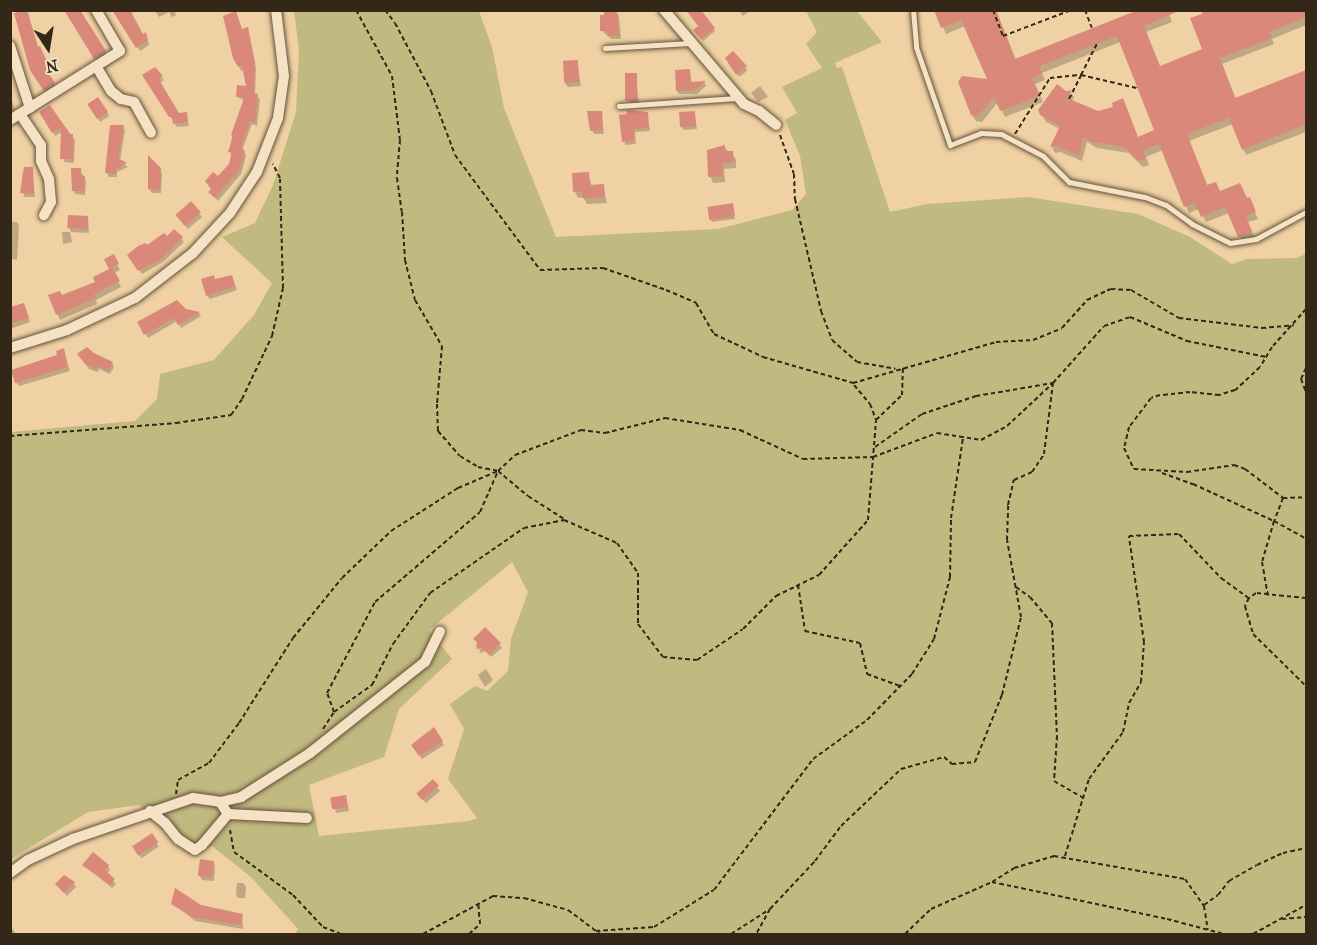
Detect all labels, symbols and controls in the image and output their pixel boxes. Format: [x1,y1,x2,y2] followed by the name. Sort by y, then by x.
[18,18,78,78] north arrow
[44,56,60,77] text: N

